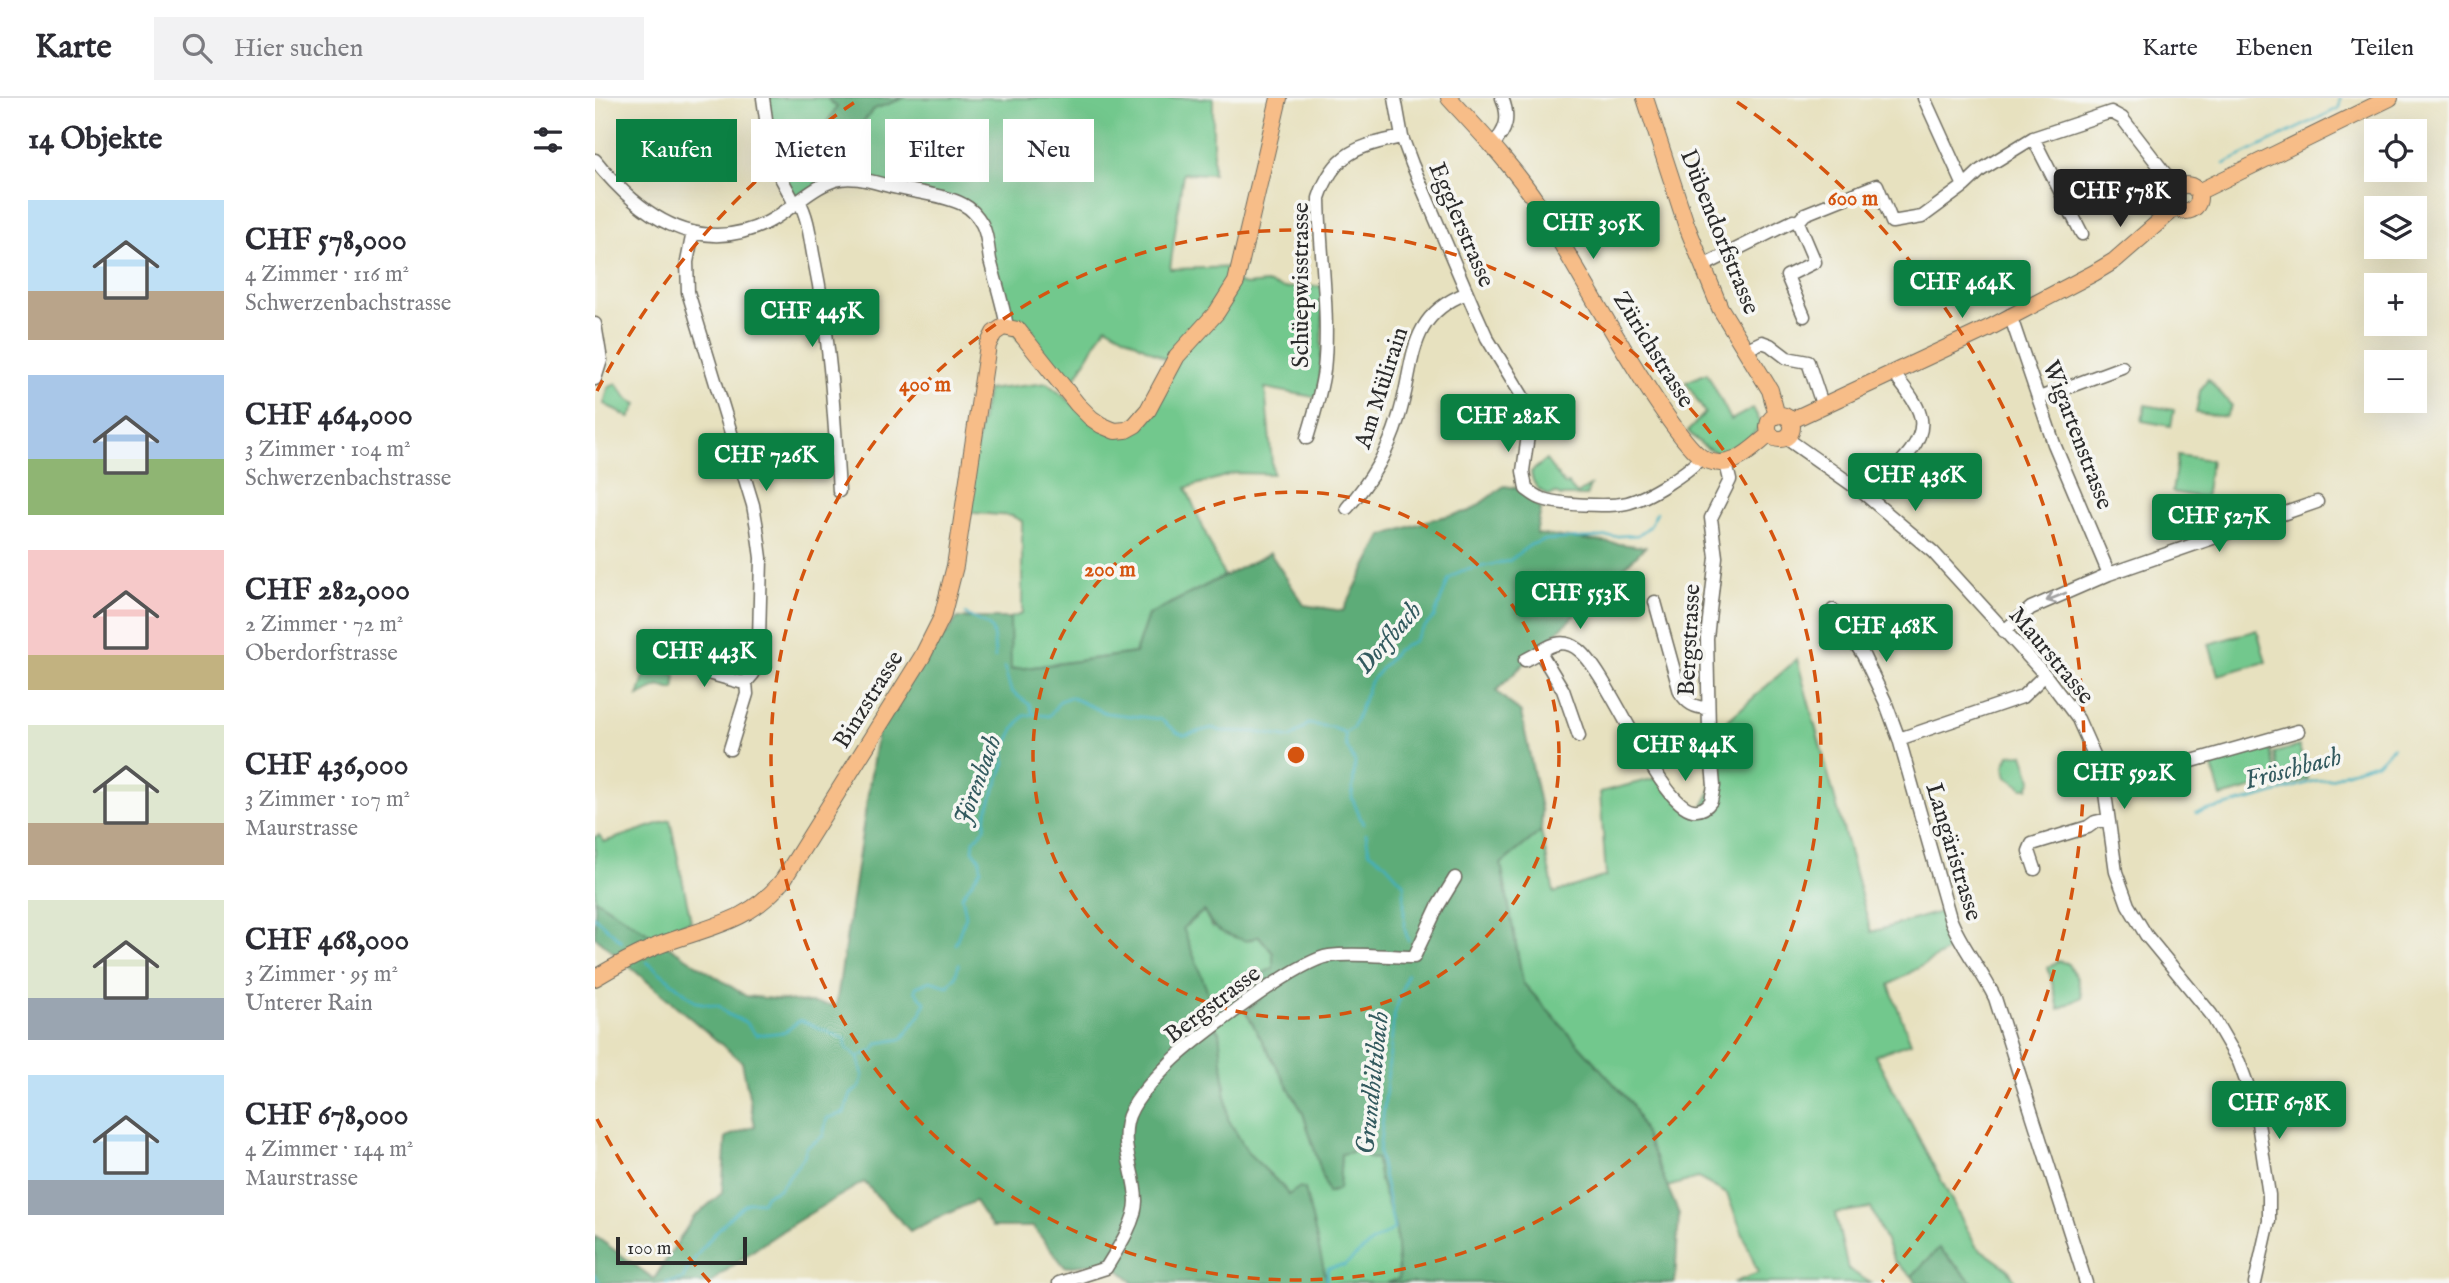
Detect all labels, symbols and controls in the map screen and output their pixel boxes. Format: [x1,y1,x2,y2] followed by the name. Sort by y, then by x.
[154,17,644,80] search box
[35,27,112,69] text: Karte
[178,29,216,67] icon: search
[234,32,363,65] text: Hier suchen
[2142,33,2198,64] text: Karte
[2236,33,2313,64] text: Ebenen
[2351,33,2414,64] text: Teilen
[616,119,737,182] chip: Kaufen
[751,119,871,182] chip: Mieten
[885,119,989,182] chip: Filter
[1003,119,1094,182] chip: Neu
[2364,119,2427,413] map controls
[2364,119,2427,182] button: locate
[28,121,162,159] text: 14 Objekte
[529,121,567,159] icon: filters
[1672,145,1766,319] street label: Dübendorfstrasse
[1421,158,1501,292] street label: Egglerstrasse
[2048,170,2192,229] pin: CHF 578K
[2070,177,2170,206] text: CHF 578K
[1828,186,1879,213] text: 600 m
[2364,196,2427,259] button: layers
[1286,202,1317,368] street label: Schüepwisstrasse
[1521,202,1665,261] pin: CHF 305K
[1543,209,1643,238] text: CHF 305K
[245,222,407,260] text: CHF 578,000
[84,228,168,312] icon: home
[245,260,409,289] text: 4 Zimmer · 116 m²
[1890,260,2034,320] pin: CHF 464K
[1910,268,2014,297] text: CHF 464K
[2364,273,2427,336] button: +
[1605,286,1701,414] street label: Zürichstrasse
[245,289,451,318] text: Schwerzenbachstrasse
[740,289,884,349] pin: CHF 445K
[760,297,864,326] text: CHF 445K
[1347,323,1416,454] street label: Am Mülirain
[2364,350,2427,413] button: −
[2034,356,2120,514] street label: Wigartenstrasse
[899,372,952,399] text: 400 m
[1436,394,1580,454] pin: CHF 282K
[245,397,413,435] text: CHF 464,000
[1456,402,1560,431] text: CHF 282K
[84,403,168,487] icon: home
[694,434,838,493] pin: CHF 726K
[245,435,411,464] text: 3 Zimmer · 104 m²
[714,441,818,470] text: CHF 726K
[1843,454,1987,513] pin: CHF 436K
[1864,461,1966,490] text: CHF 436K
[245,464,451,493] text: Schwerzenbachstrasse
[2147,494,2291,554] pin: CHF 527K
[2168,502,2270,531] text: CHF 527K
[1084,557,1136,584] text: 200 m
[245,572,410,610] text: CHF 282,000
[1508,572,1652,631] pin: CHF 553K
[84,578,168,662] icon: home
[1531,579,1629,608] text: CHF 553K
[1672,583,1708,697] street label: Bergstrasse
[2046,592,2067,605] one-way arrow
[1349,595,1429,681] water label: Dorfbach
[2001,601,2101,711] street label: Maurstrasse
[1814,604,1958,664] pin: CHF 468K
[245,610,403,639] text: 2 Zimmer · 72 m²
[1835,612,1937,641] text: CHF 468K
[632,630,776,689] pin: CHF 443K
[652,637,756,666] text: CHF 443K
[245,639,398,668] text: Oberdorfstrasse
[827,645,911,755] street label: Binzstrasse
[1613,724,1757,783] pin: CHF 844K
[947,730,1009,830] water label: Jörenbach
[1633,731,1737,760] text: CHF 844K
[2241,740,2345,798] water label: Fröschbach
[1284,743,1308,767] centre of rings
[245,747,409,785] text: CHF 436,000
[2052,752,2196,811] pin: CHF 592K
[84,753,168,837] icon: home
[2073,759,2175,788] text: CHF 592K
[1917,779,1989,925] street label: Langäristrasse
[245,785,410,814] text: 3 Zimmer · 107 m²
[245,814,358,843] text: Maurstrasse
[245,922,409,960] text: CHF 468,000
[84,928,168,1012] icon: home
[1159,959,1267,1051] street label: Bergstrasse
[245,960,398,989] text: 3 Zimmer · 95 m²
[245,989,373,1018] text: Unterer Rain
[1349,1010,1397,1156] water label: Grundhiltibach
[2207,1082,2351,1141] pin: CHF 678K
[2228,1089,2330,1118] text: CHF 678K
[245,1097,408,1135] text: CHF 678,000
[84,1103,168,1187] icon: home
[245,1135,413,1164] text: 4 Zimmer · 144 m²
[245,1164,358,1193] text: Maurstrasse
[616,1234,747,1266] scale bar
[627,1237,671,1261] text: 100 m

